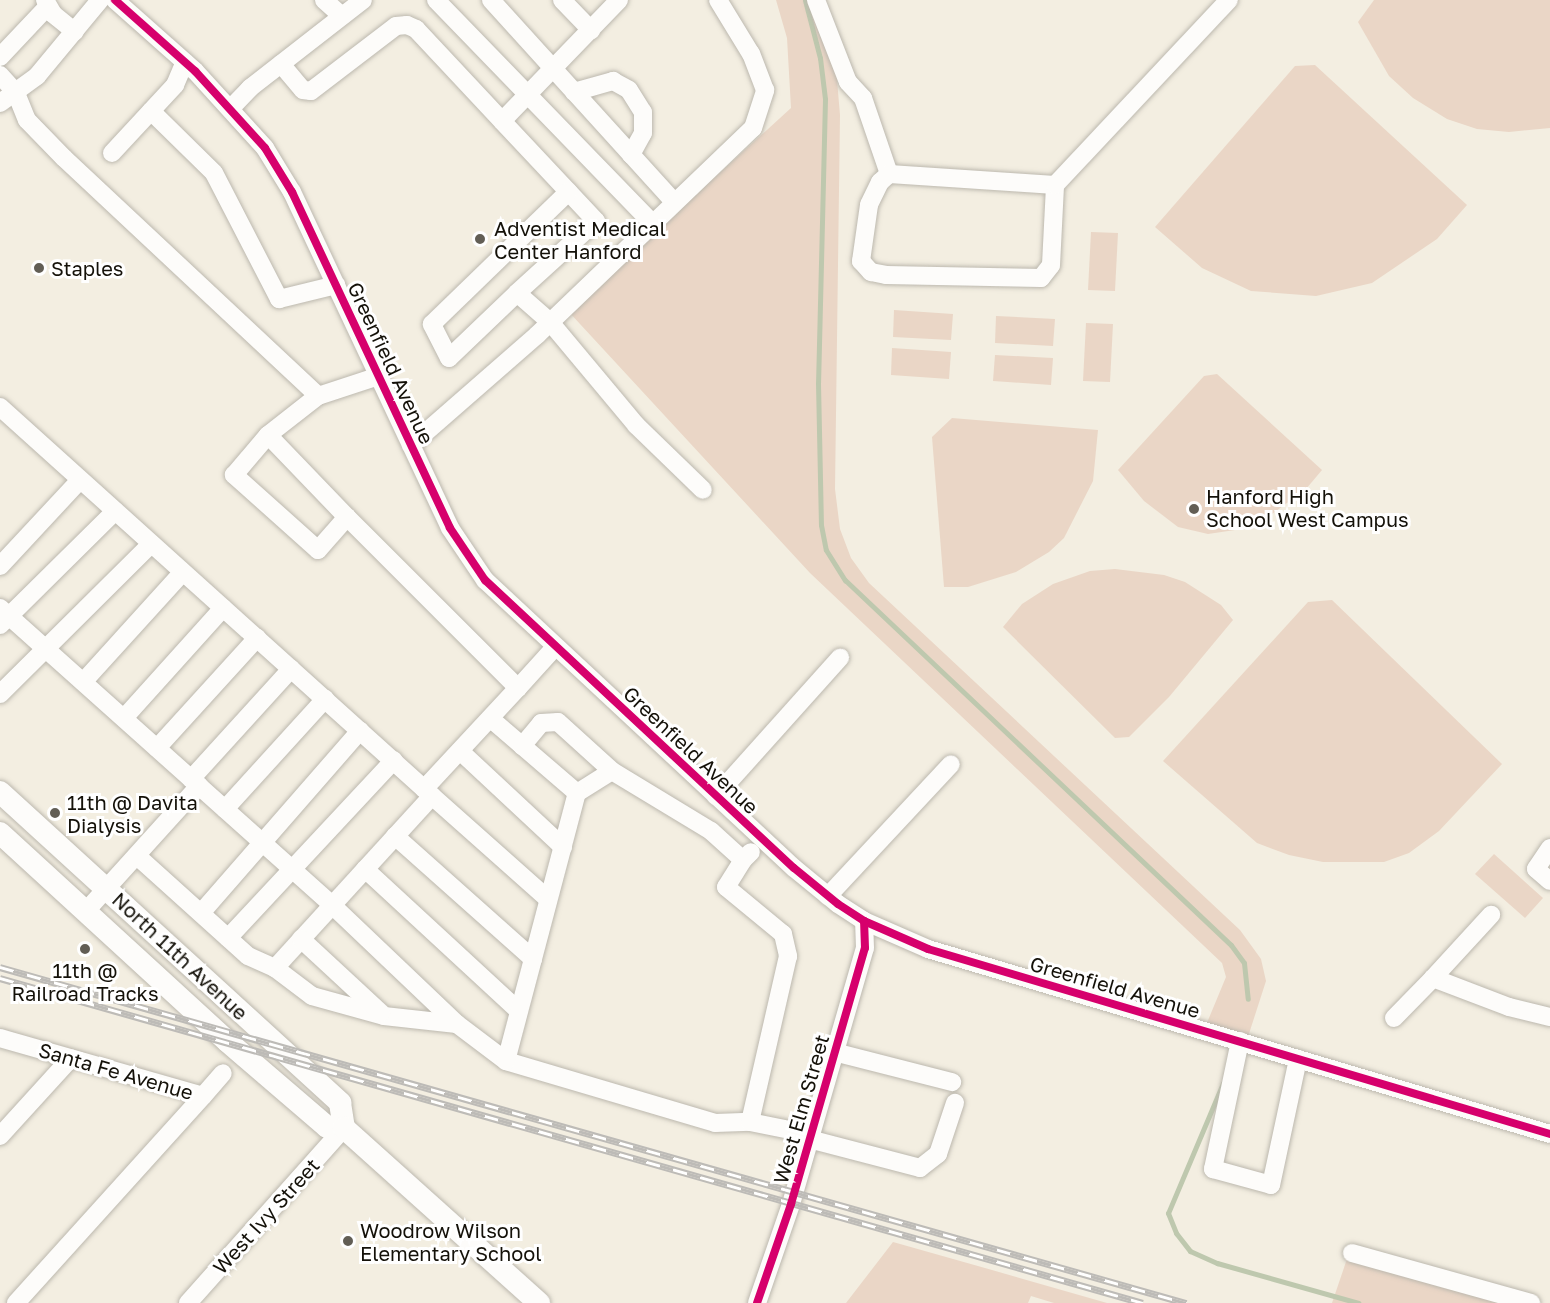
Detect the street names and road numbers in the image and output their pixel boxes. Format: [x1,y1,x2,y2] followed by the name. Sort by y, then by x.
[343,278,439,448] street label: Greenfield Avenue
[619,681,763,819] street label: Greenfield Avenue
[107,887,253,1025] street label: North 11th Avenue
[1027,951,1203,1023] street label: Greenfield Avenue
[768,1032,834,1186] street label: West Elm Street
[36,1037,196,1105] street label: Santa Fe Avenue
[208,1153,324,1279] street label: West Ivy Street

